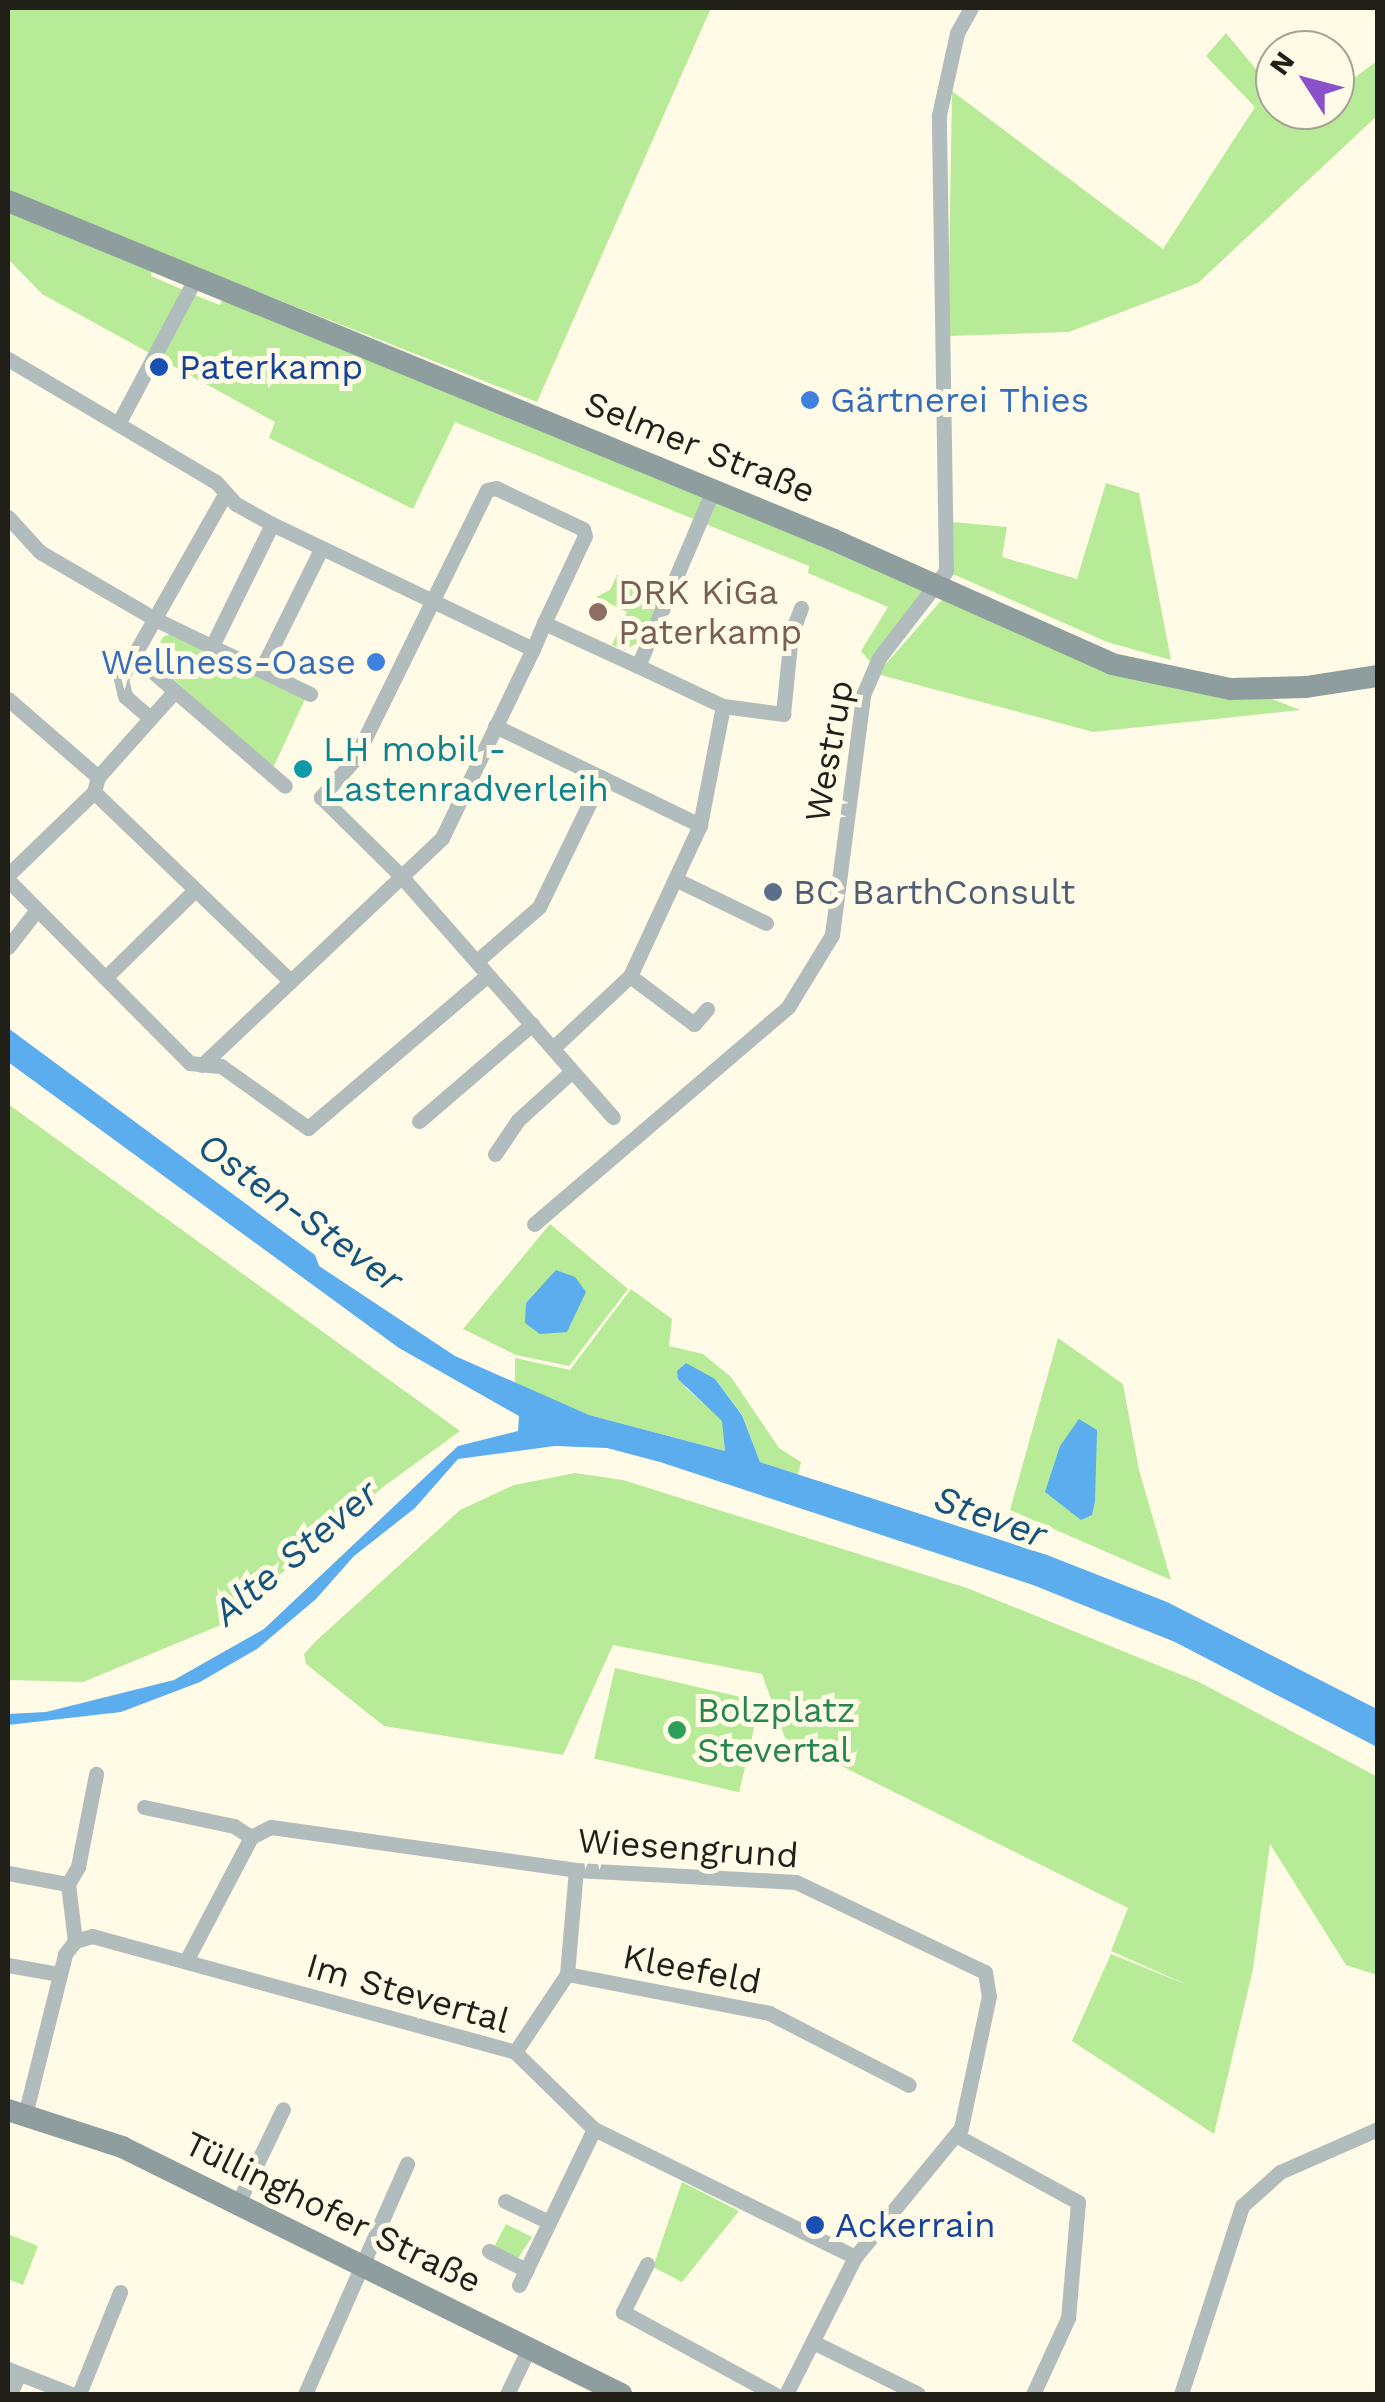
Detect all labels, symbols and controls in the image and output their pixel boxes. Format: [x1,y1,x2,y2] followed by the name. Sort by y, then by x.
[1255,30,1355,130] north arrow
[1262,45,1301,81] text: N
[179,346,363,388] place label: Paterkamp
[148,356,170,378] marker: Paterkamp
[830,379,1090,421] place label: Gärtnerei Thies
[578,382,822,512] street label: Selmer Straße
[799,389,821,411] marker: Gärtnerei Thies
[618,571,802,653] place label: DRK KiGa Paterkamp
[587,601,609,623] marker: DRK KiGa Paterkamp
[101,641,356,683] place label: Wellness-Oase
[365,651,387,673] marker: Wellness-Oase
[796,677,862,825] street label: Westrup
[323,728,609,810] place label: LH mobil - Lastenradverleih
[292,758,314,780] marker: LH mobil - Lastenradverleih
[793,871,1075,913] place label: BC BarthConsult
[762,881,784,903] marker: BC BarthConsult
[189,1123,411,1303] water label: Osten-Stever
[204,1471,388,1635] water label: Alte Stever
[927,1476,1053,1558] water label: Stever
[697,1689,855,1771] place label: Bolzplatz Stevertal
[666,1719,688,1741] marker: Bolzplatz Stevertal
[576,1819,800,1877] street label: Wiesengrund
[619,1935,765,2003] street label: Kleefeld
[302,1944,514,2042] street label: Im Stevertal
[177,2122,489,2302] street label: Tüllinghofer Straße
[835,2204,996,2246] place label: Ackerrain
[804,2214,826,2236] marker: Ackerrain

